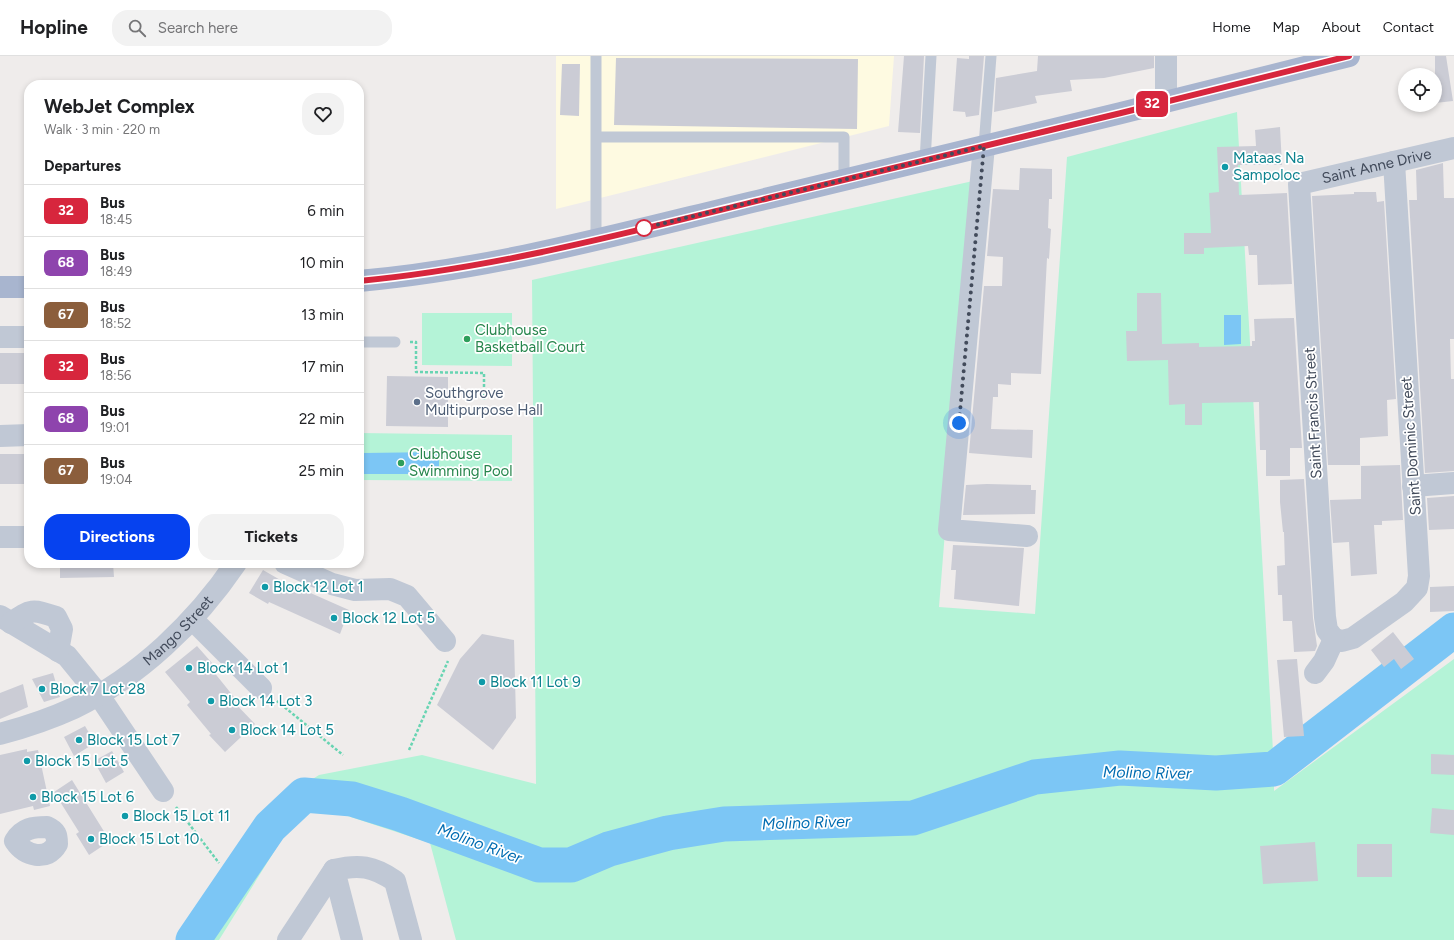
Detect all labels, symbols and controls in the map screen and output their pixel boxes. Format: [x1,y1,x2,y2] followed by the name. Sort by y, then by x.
[112,10,392,46] search box
[20,16,88,39] text: Hopline
[126,17,148,39] icon: search
[158,19,238,37] text: Search here
[1212,19,1251,36] text: Home
[1273,19,1300,36] text: Map
[1322,19,1361,36] text: About
[1383,19,1434,36] text: Contact
[1398,68,1442,112] map controls
[1398,68,1442,112] button: locate
[1134,91,1170,117] line badge: 32
[302,93,344,135] button: heart
[44,95,195,118] text: WebJet Complex
[1144,95,1160,112] text: 32
[44,122,160,137] text: Walk · 3 min · 220 m
[1320,145,1433,187] street label: Saint Anne Drive
[1233,149,1304,184] place label: Mataas Na Sampoloc
[44,157,121,175] text: Departures
[1220,162,1230,172] marker: Mataas Na Sampoloc
[100,194,125,212] text: Bus
[58,202,74,219] text: 32
[307,202,344,220] text: 6 min
[100,212,132,227] text: 18:45
[635,219,653,237] unlabelled marker
[100,246,125,264] text: Bus
[58,254,74,271] text: 68
[300,254,344,272] text: 10 min
[100,264,132,279] text: 18:49
[100,298,125,316] text: Bus
[58,306,74,323] text: 67
[301,306,344,324] text: 13 min
[100,316,131,331] text: 18:52
[475,321,585,356] place label: Clubhouse Basketball Court
[462,334,472,344] marker: Clubhouse Basketball Court
[1301,347,1325,479] street label: Saint Francis Street
[100,350,125,368] text: Bus
[58,358,74,375] text: 32
[301,358,344,376] text: 17 min
[100,368,131,383] text: 18:56
[1397,376,1425,516] street label: Saint Dominic Street
[425,384,543,419] place label: Southgrove Multipurpose Hall
[412,397,422,407] marker: Southgrove Multipurpose Hall
[100,402,125,420] text: Bus
[58,410,74,427] text: 68
[299,410,344,428] text: 22 min
[949,413,969,433] your location
[100,420,130,435] text: 19:01
[409,445,513,480] place label: Clubhouse Swimming Pool
[100,454,125,472] text: Bus
[396,458,406,468] marker: Clubhouse Swimming Pool
[58,462,74,479] text: 67
[299,462,344,480] text: 25 min
[100,472,132,487] text: 19:04
[44,514,190,560] button: Directions
[198,514,344,560] button: Tickets
[273,578,364,596] place label: Block 12 Lot 1
[260,582,270,592] marker: Block 12 Lot 1
[139,592,217,670] street label: Mango Street
[342,609,435,627] place label: Block 12 Lot 5
[329,613,339,623] marker: Block 12 Lot 5
[197,659,289,677] place label: Block 14 Lot 1
[184,663,194,673] marker: Block 14 Lot 1
[490,673,581,691] place label: Block 11 Lot 9
[477,677,487,687] marker: Block 11 Lot 9
[50,680,146,698] place label: Block 7 Lot 28
[37,684,47,694] marker: Block 7 Lot 28
[219,692,313,710] place label: Block 14 Lot 3
[206,696,216,706] marker: Block 14 Lot 3
[240,721,334,739] place label: Block 14 Lot 5
[227,725,237,735] marker: Block 14 Lot 5
[87,731,180,749] place label: Block 15 Lot 7
[74,735,84,745] marker: Block 15 Lot 7
[35,752,128,770] place label: Block 15 Lot 5
[22,756,32,766] marker: Block 15 Lot 5
[1103,762,1192,783] water label: Molino River
[41,788,135,806] place label: Block 15 Lot 6
[28,792,38,802] marker: Block 15 Lot 6
[133,807,230,825] place label: Block 15 Lot 11
[120,811,130,821] marker: Block 15 Lot 11
[762,811,851,834] water label: Molino River
[435,819,525,868] water label: Molino River
[99,830,199,848] place label: Block 15 Lot 10
[86,834,96,844] marker: Block 15 Lot 10

